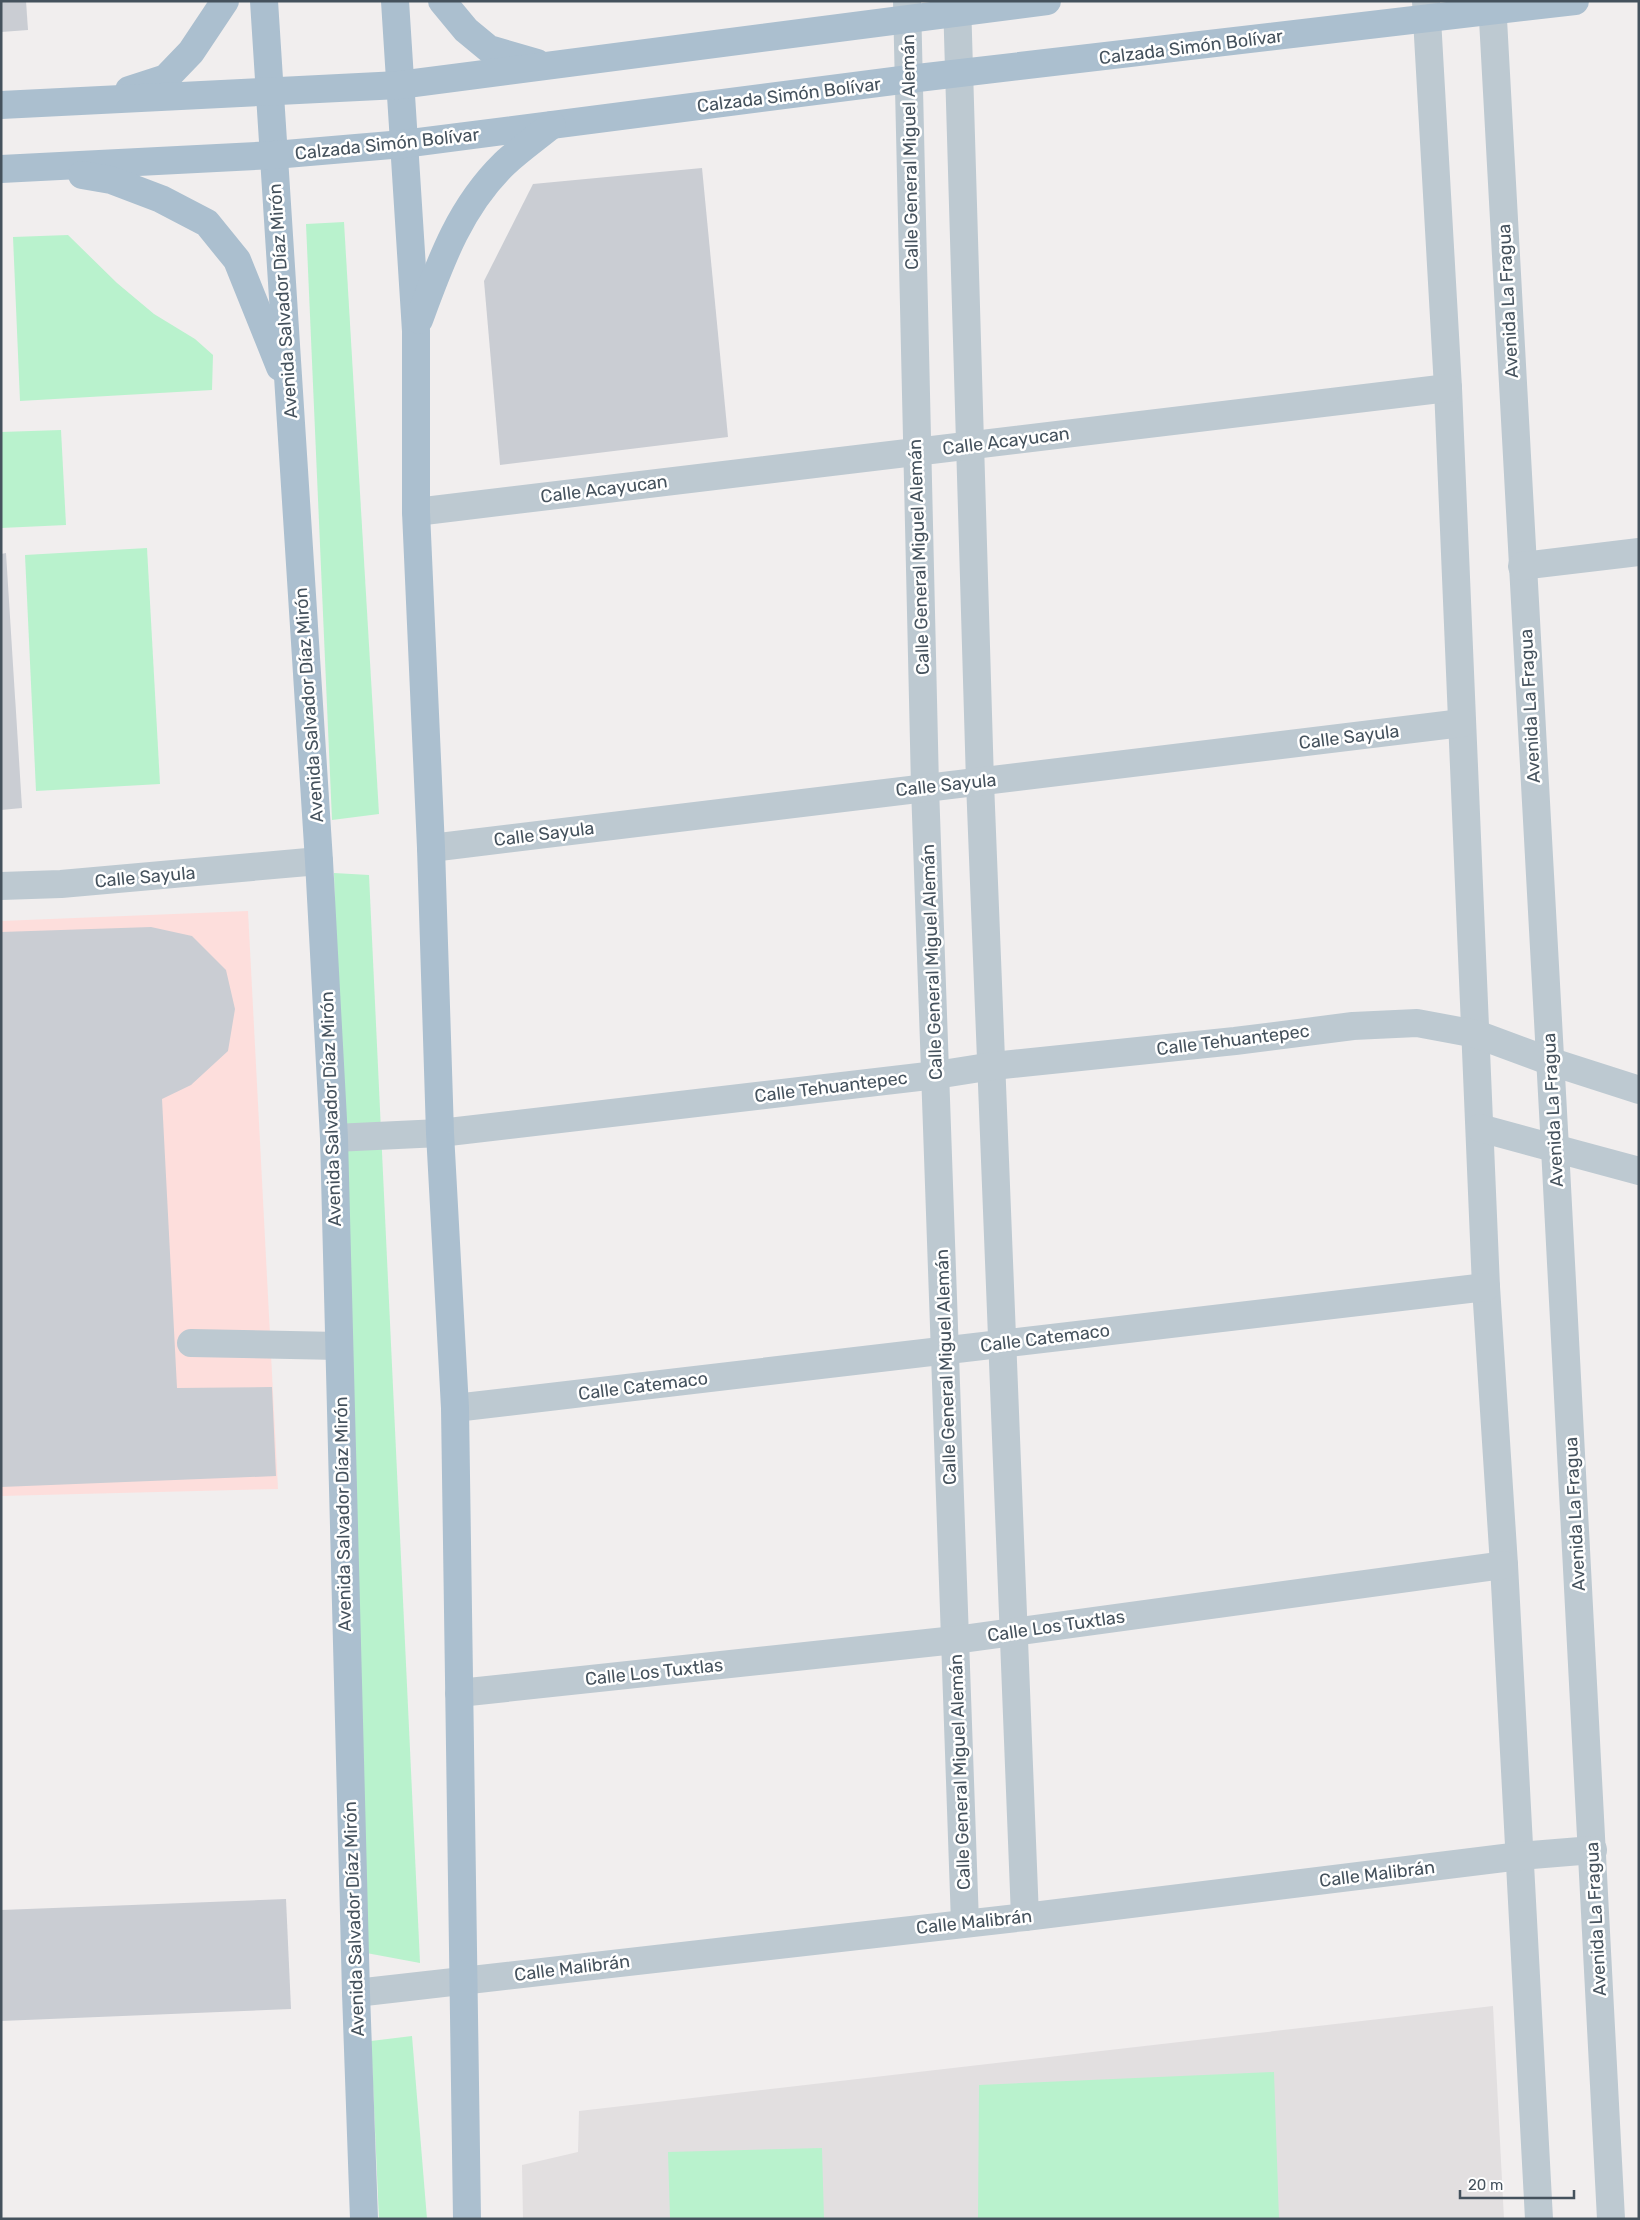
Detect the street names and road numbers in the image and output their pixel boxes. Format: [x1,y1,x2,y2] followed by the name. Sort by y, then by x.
[1098,25,1284,69] street label: Calzada Simón Bolívar
[897,34,923,270] street label: Calle General Miguel Alemán
[696,73,882,117] street label: Calzada Simón Bolívar
[294,123,480,165] street label: Calzada Simón Bolívar
[264,183,302,419] street label: Avenida Salvador Díaz Mirón
[1493,223,1523,379] street label: Avenida La Fragua
[941,422,1071,460] street label: Calle Acayucan
[904,439,934,675] street label: Calle General Miguel Alemán
[539,470,669,508] street label: Calle Acayucan
[290,587,328,823] street label: Avenida Salvador Díaz Mirón
[1515,628,1545,784] street label: Avenida La Fragua
[1297,720,1401,754] street label: Calle Sayula
[895,769,997,801] street label: Calle Sayula
[492,817,596,851] street label: Calle Sayula
[917,844,947,1080] street label: Calle General Miguel Alemán
[94,862,196,892] street label: Calle Sayula
[316,991,346,1227] street label: Avenida Salvador Díaz Mirón
[1155,1020,1311,1060] street label: Calle Tehuantepec
[1538,1032,1568,1188] street label: Avenida La Fragua
[753,1067,909,1107] street label: Calle Tehuantepec
[931,1249,961,1485] street label: Calle General Miguel Alemán
[979,1319,1111,1357] street label: Calle Catemaco
[577,1367,709,1405] street label: Calle Catemaco
[330,1396,356,1632] street label: Avenida Salvador Díaz Mirón
[1560,1436,1590,1592] street label: Avenida La Fragua
[986,1605,1126,1647] street label: Calle Los Tuxtlas
[584,1654,724,1690] street label: Calle Los Tuxtlas
[945,1654,975,1890] street label: Calle General Miguel Alemán
[339,1801,369,2037] street label: Avenida Salvador Díaz Mirón
[1581,1841,1611,1997] street label: Avenida La Fragua
[1318,1856,1436,1892] street label: Calle Malibrán
[915,1905,1033,1939] street label: Calle Malibrán
[513,1950,631,1986] street label: Calle Malibrán

